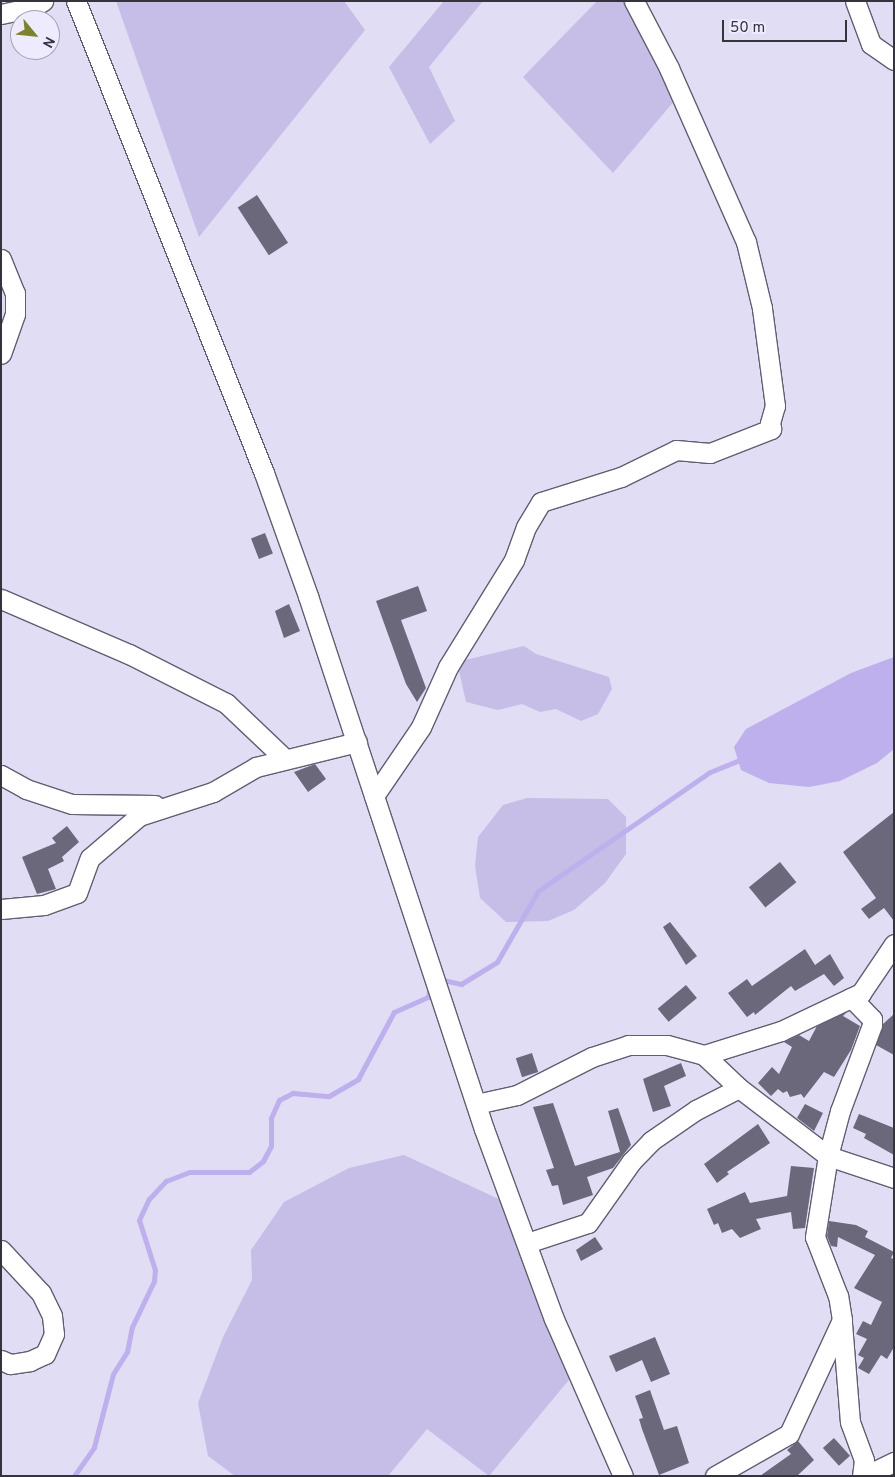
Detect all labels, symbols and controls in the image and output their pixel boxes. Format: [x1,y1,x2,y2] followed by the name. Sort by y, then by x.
[10,10,60,60] north arrow
[725,10,850,42] scale bar
[730,19,765,38] text: 50 m
[38,33,58,50] text: N

